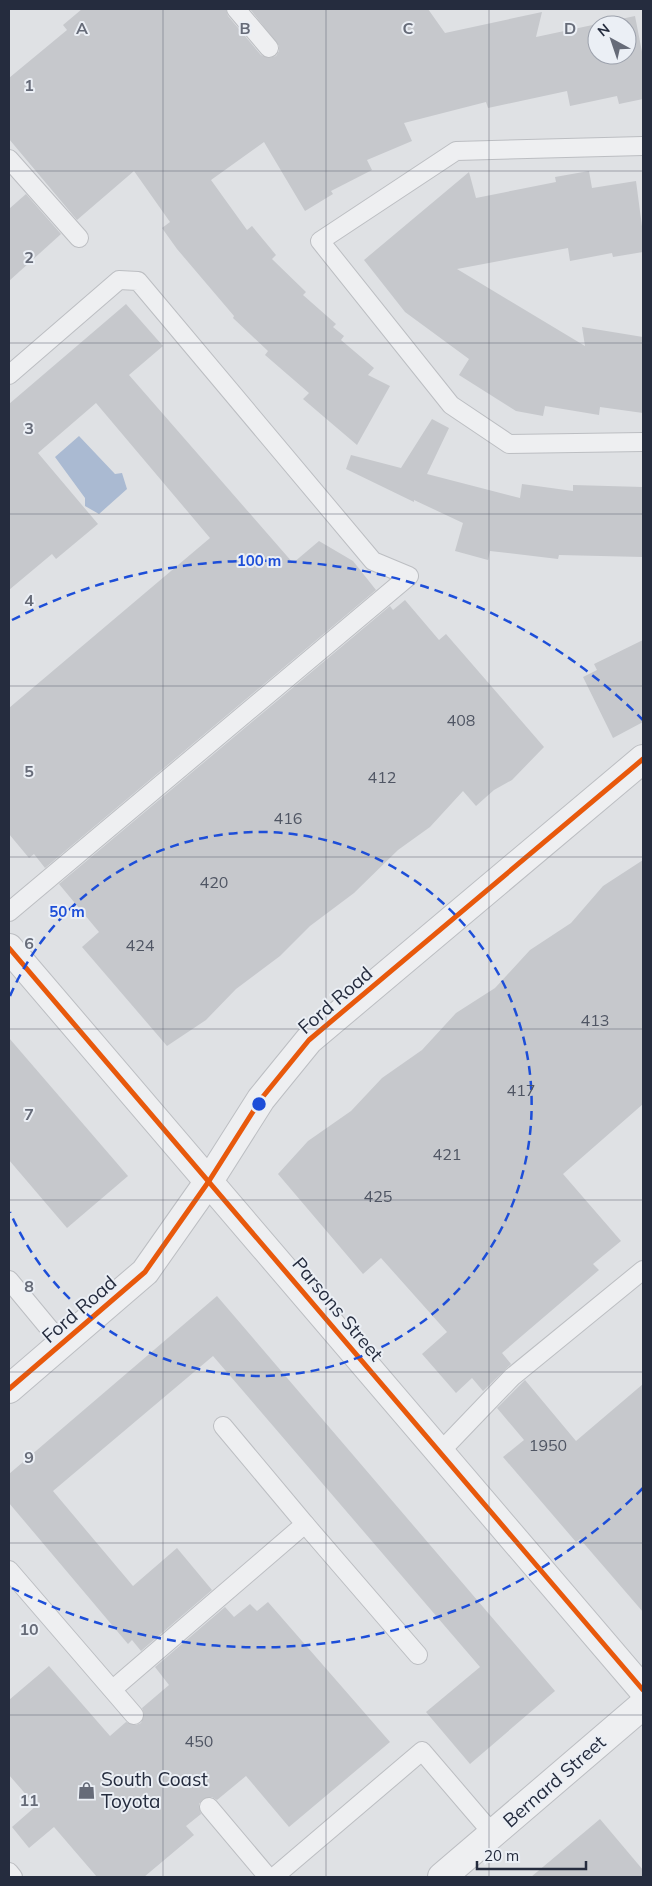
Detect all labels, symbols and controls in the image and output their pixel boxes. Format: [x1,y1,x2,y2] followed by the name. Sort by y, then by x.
[587,15,637,65] north arrow
[76,18,88,38] text: A
[239,18,251,38] text: B
[403,18,414,38] text: C
[564,18,576,38] text: D
[594,20,613,40] text: N
[24,75,34,95] text: 1
[24,247,34,267] text: 2
[24,418,34,438] text: 3
[237,551,281,570] text: 100 m
[24,590,34,610] text: 4
[447,710,475,730] house number: 408
[24,761,34,781] text: 5
[368,767,396,787] house number: 412
[274,808,302,828] house number: 416
[200,872,228,892] house number: 420
[49,902,85,921] text: 50 m
[24,933,34,953] text: 6
[126,935,155,955] house number: 424
[293,961,377,1039] street label: Ford Road
[581,1010,609,1030] house number: 413
[507,1080,535,1100] house number: 417
[250,1095,268,1113] centre of rings
[24,1104,34,1124] text: 7
[433,1144,461,1164] house number: 421
[364,1186,392,1206] house number: 425
[288,1252,389,1366] street label: Parsons Street
[37,1270,121,1348] street label: Ford Road
[24,1276,34,1296] text: 8
[529,1435,567,1455] house number: 1950
[24,1447,34,1467] text: 9
[19,1619,39,1639] text: 10
[498,1730,611,1832] street label: Bernard Street
[185,1731,213,1751] house number: 450
[101,1767,208,1813] place label: South Coast Toyota
[77,1780,97,1800] shop icon: South Coast Toyota
[19,1790,39,1810] text: 11
[477,1838,586,1870] scale bar
[484,1846,519,1865] text: 20 m

